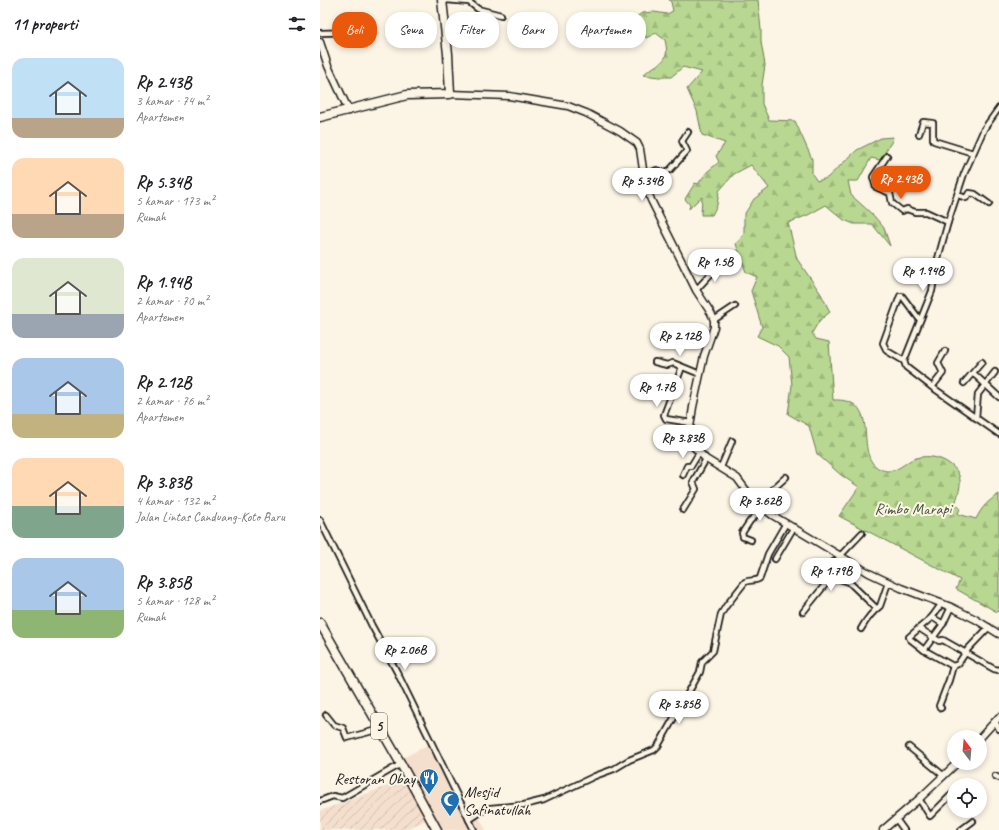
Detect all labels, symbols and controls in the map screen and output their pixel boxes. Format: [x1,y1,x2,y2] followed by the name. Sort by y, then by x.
[332,12,377,48] chip: Beli
[385,12,437,48] chip: Sewa
[445,12,499,48] chip: Filter
[507,12,558,48] chip: Baru
[566,12,646,48] chip: Apartemen
[286,13,308,35] icon: filters
[12,14,77,35] text: 11 properti
[136,72,191,93] text: Rp 2.43B
[44,74,92,122] icon: home
[136,93,208,109] text: 3 kamar · 74 m²
[136,109,184,125] text: Apartemen
[860,166,942,200] pin: Rp 2.43B
[601,168,683,202] pin: Rp 5.34B
[880,171,922,187] text: Rp 2.43B
[136,172,191,193] text: Rp 5.34B
[621,173,663,189] text: Rp 5.34B
[44,174,92,222] icon: home
[136,193,214,209] text: 5 kamar · 173 m²
[136,209,166,225] text: Rumah
[678,249,752,283] pin: Rp 1.5B
[697,254,733,270] text: Rp 1.5B
[882,258,964,292] pin: Rp 1.94B
[902,263,944,279] text: Rp 1.94B
[136,272,191,293] text: Rp 1.94B
[44,274,92,322] icon: home
[136,293,208,309] text: 2 kamar · 70 m²
[136,309,184,325] text: Apartemen
[639,323,721,357] pin: Rp 2.12B
[659,328,701,344] text: Rp 2.12B
[136,372,191,393] text: Rp 2.12B
[44,374,92,422] icon: home
[620,374,694,408] pin: Rp 1.7B
[639,379,675,395] text: Rp 1.7B
[136,393,208,409] text: 2 kamar · 76 m²
[136,409,184,425] text: Apartemen
[642,425,724,459] pin: Rp 3.83B
[662,430,704,446] text: Rp 3.83B
[136,472,191,493] text: Rp 3.83B
[44,474,92,522] icon: home
[719,488,801,522] pin: Rp 3.62B
[136,493,214,509] text: 4 kamar · 132 m²
[739,493,781,509] text: Rp 3.62B
[875,499,953,519] park label: Rimbo Marapi
[136,509,285,525] text: Jalan Lintas Canduang-Koto Baru
[790,558,872,592] pin: Rp 1.79B
[810,563,852,579] text: Rp 1.79B
[136,572,191,593] text: Rp 3.85B
[44,574,92,622] icon: home
[136,593,214,609] text: 5 kamar · 128 m²
[136,609,166,625] text: Rumah
[364,637,446,671] pin: Rp 2.06B
[384,642,426,658] text: Rp 2.06B
[638,691,720,725] pin: Rp 3.85B
[658,696,700,712] text: Rp 3.85B
[371,713,387,739] road number: 5
[947,730,987,770] north arrow
[947,730,987,818] map controls
[418,767,440,795] restaurant icon: Restoran Obay
[334,769,417,789] place label: Restoran Obay
[947,778,987,818] button: locate
[464,782,531,820] place label: Mesjid Safinatullah
[439,789,461,817] mosque icon: Mesjid Safinatullah

